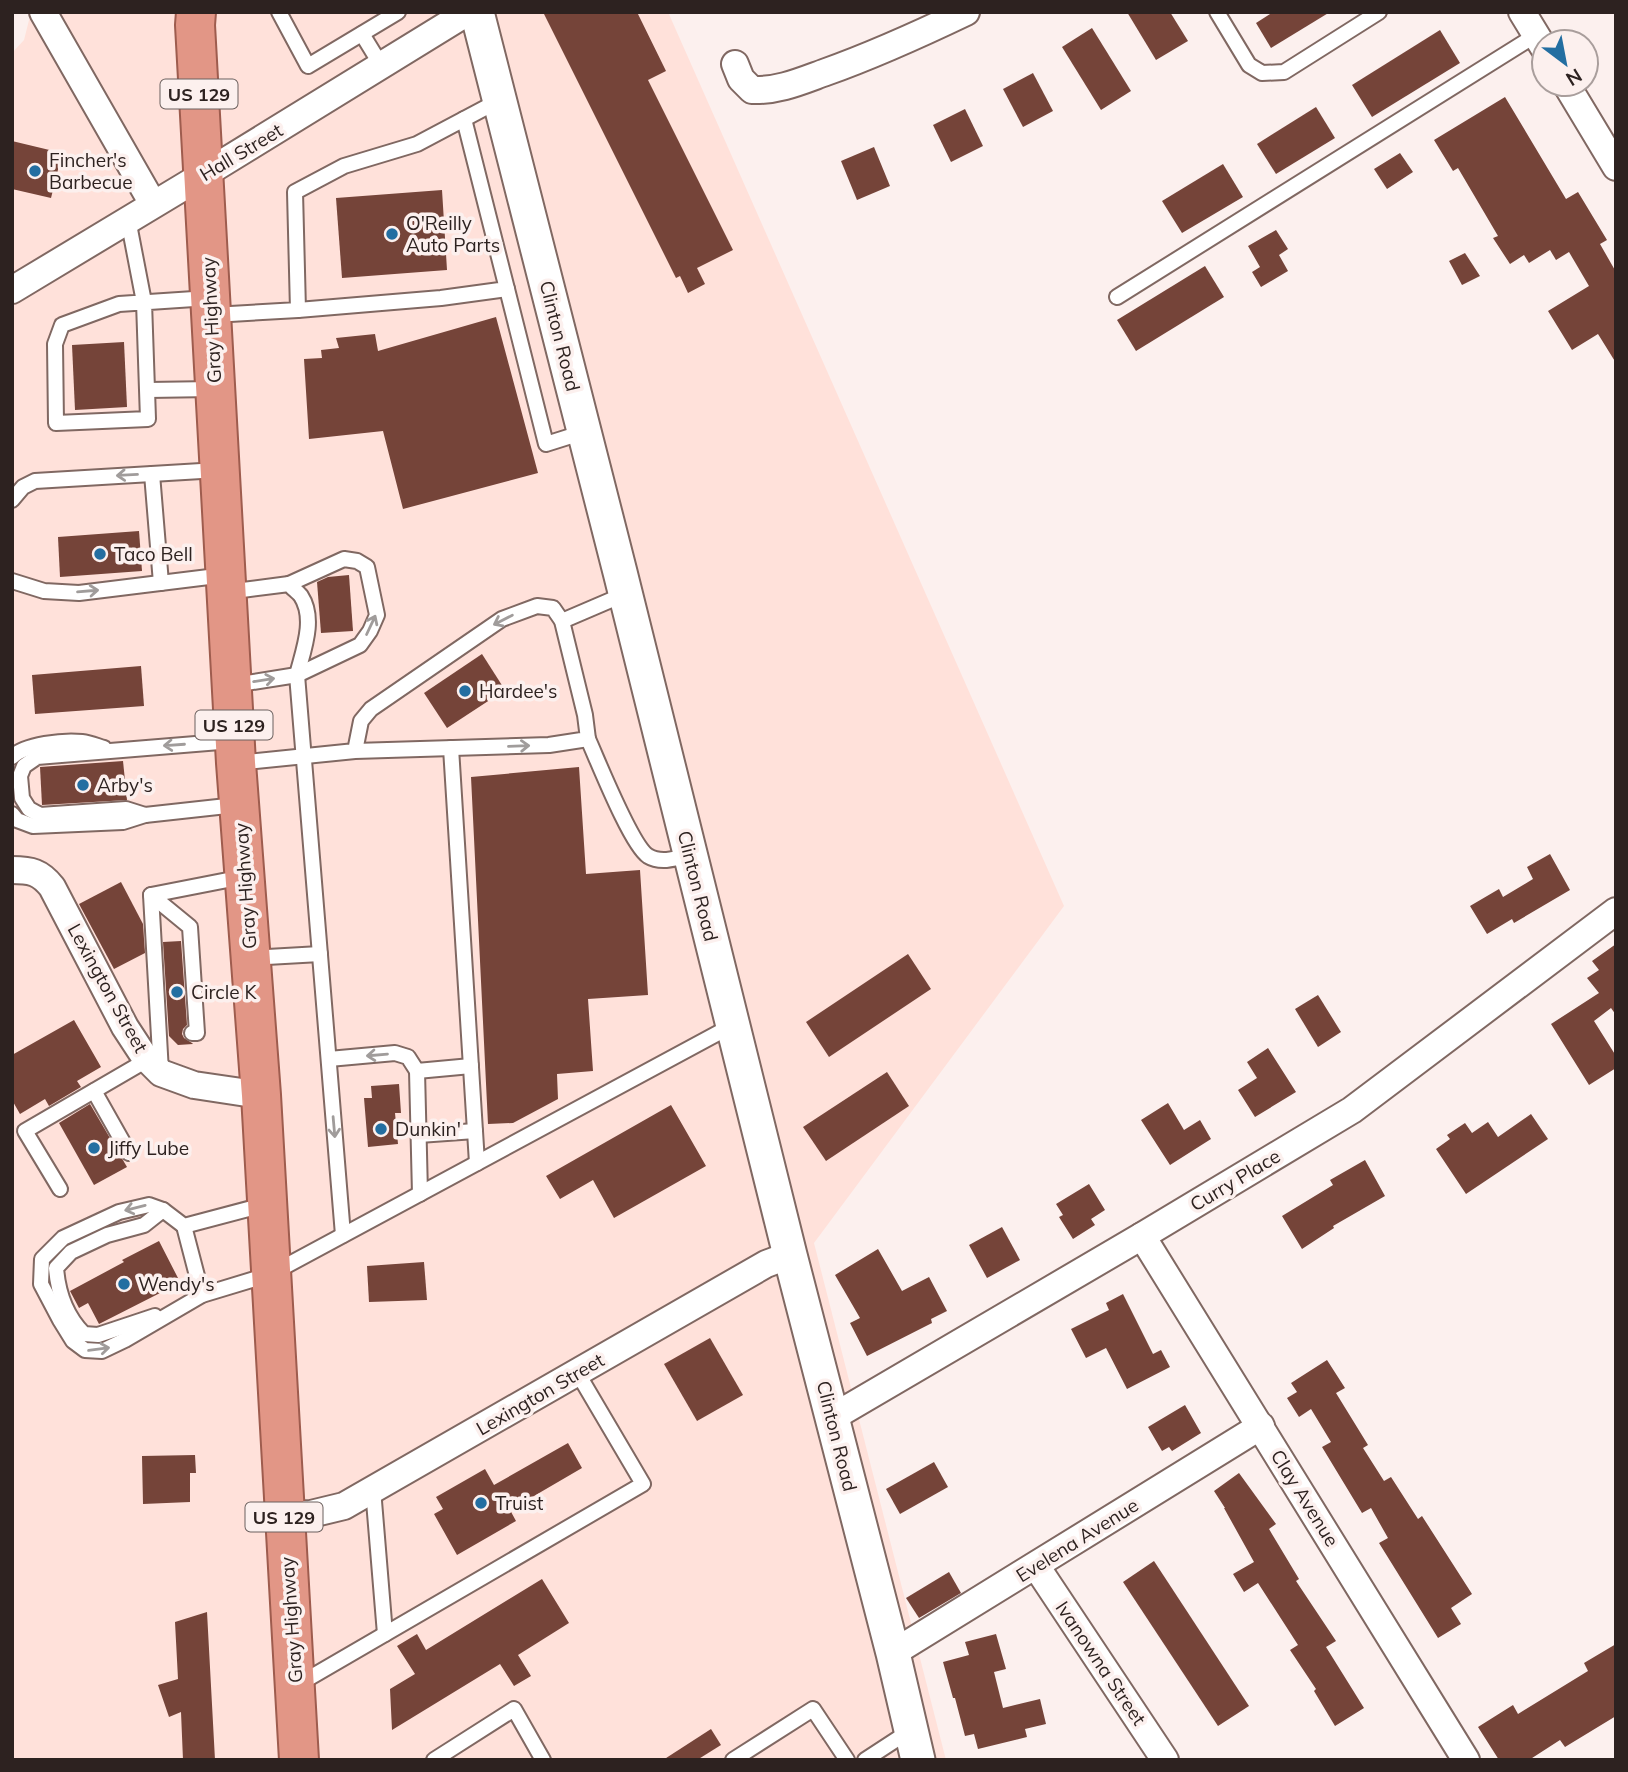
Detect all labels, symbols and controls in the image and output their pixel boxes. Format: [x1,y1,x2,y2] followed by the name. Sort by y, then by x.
[1530,28,1600,98] north arrow
[1562,63,1586,91] text: N
[160,80,238,108] road number: US 129
[195,118,287,186] street label: Hall Street
[49,148,133,194] place label: Fincher's Barbecue
[27,163,43,179] marker: Fincher's Barbecue
[406,211,500,257] place label: O'Reilly Auto Parts
[384,226,400,242] marker: O'Reilly Auto Parts
[196,256,226,384] street label: Gray Highway
[535,278,585,394] street label: Clinton Road
[116,469,139,482] one-way arrow
[114,542,193,566] place label: Taco Bell
[92,546,108,562] marker: Taco Bell
[76,584,98,597] one-way arrow
[494,613,514,627] one-way arrow
[365,615,379,636] one-way arrow
[253,673,275,686] one-way arrow
[479,679,557,703] place label: Hardee's
[457,683,473,699] marker: Hardee's
[196,710,272,740] road number: US 129
[163,739,185,752] one-way arrow
[507,739,530,752] one-way arrow
[97,773,153,797] place label: Arby's
[75,777,91,793] marker: Arby's
[229,822,261,950] street label: Gray Highway
[673,828,723,944] street label: Clinton Road
[63,919,154,1057] street label: Lexington Street
[191,980,258,1004] place label: Circle K
[169,984,185,1000] marker: Circle K
[366,1049,389,1062] one-way arrow
[328,1115,341,1138] one-way arrow
[395,1117,461,1141] place label: Dunkin'
[373,1121,389,1137] marker: Dunkin'
[108,1136,189,1160] place label: Jiffy Lube
[86,1140,102,1156] marker: Jiffy Lube
[1186,1144,1284,1216] street label: Curry Place
[124,1202,147,1215] one-way arrow
[138,1272,215,1296] place label: Wendy's
[116,1276,132,1292] marker: Wendy's
[87,1342,110,1355] one-way arrow
[472,1347,609,1440] street label: Lexington Street
[812,1378,862,1494] street label: Clinton Road
[1266,1445,1344,1551] street label: Clay Avenue
[495,1491,544,1515] place label: Truist
[1011,1493,1143,1587] street label: Evelena Avenue
[473,1495,489,1511] marker: Truist
[246,1502,322,1532] road number: US 129
[275,1556,307,1684] street label: Gray Highway
[1051,1596,1152,1730] street label: Ivanowna Street

